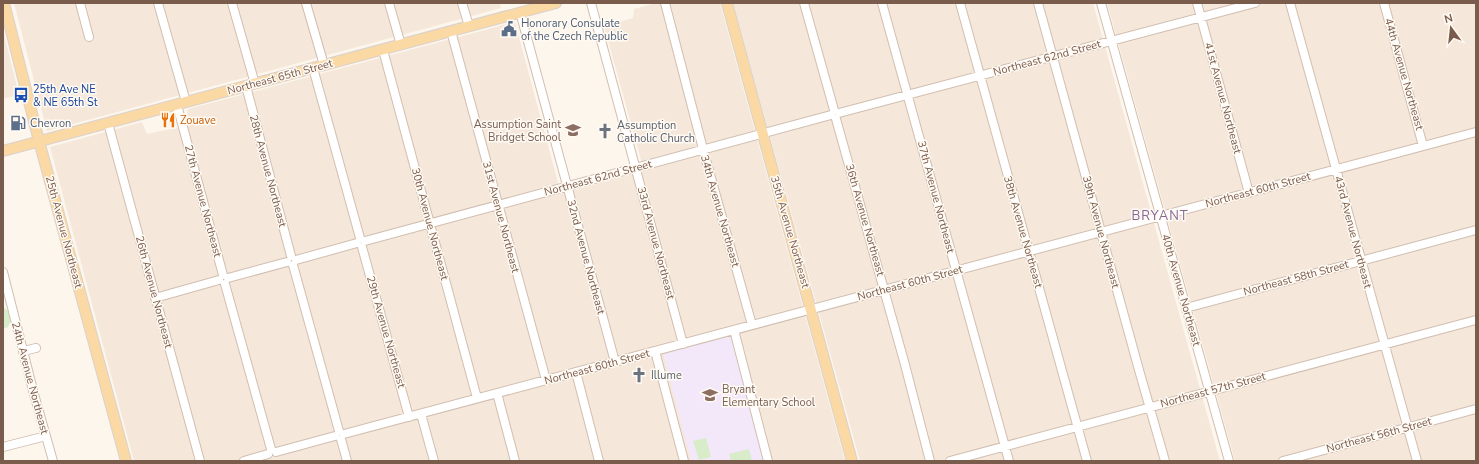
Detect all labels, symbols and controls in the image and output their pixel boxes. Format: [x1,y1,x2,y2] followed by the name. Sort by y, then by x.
[1431,8,1471,48] north arrow
[1443,11,1454,27] text: N
[521,16,628,44] place label: Honorary Consulate of the Czech Republic
[1381,16,1427,132] street label: 44th Avenue Northeast
[500,20,518,38] public building icon: Honorary Consulate of the Czech Republic
[992,36,1103,80] street label: Northeast 62nd Street
[1201,41,1245,155] street label: 41st Avenue Northeast
[226,56,334,98] street label: Northeast 65th Street
[33,82,98,110] place label: 25th Ave NE & NE 65th St
[12,86,30,104] bus stop icon: 25th Ave NE & NE 65th St
[159,111,177,129] restaurant icon: Zouave
[180,113,216,128] place label: Zouave
[246,113,290,229] street label: 28th Avenue Northeast
[9,114,27,132] fuel station icon: Chevron
[30,116,71,131] place label: Chevron
[474,117,562,145] place label: Assumption Saint Bridget School
[617,118,695,146] place label: Assumption Catholic Church
[564,121,582,139] school or university icon: Assumption Saint Bridget School
[596,122,614,140] church icon: Assumption Catholic Church
[914,139,958,255] street label: 37th Avenue Northeast
[181,143,225,259] street label: 27th Avenue Northeast
[697,153,743,269] street label: 34th Avenue Northeast
[543,156,654,200] street label: Northeast 62nd Street
[479,160,523,274] street label: 31st Avenue Northeast
[842,162,888,278] street label: 36th Avenue Northeast
[408,166,452,282] street label: 30th Avenue Northeast
[1204,169,1312,211] street label: Northeast 60th Street
[42,174,86,290] street label: 25th Avenue Northeast
[767,174,813,290] street label: 35th Avenue Northeast
[1000,174,1046,290] street label: 38th Avenue Northeast
[1079,174,1123,290] street label: 39th Avenue Northeast
[1331,174,1375,290] street label: 43rd Avenue Northeast
[634,185,678,301] street label: 33rd Avenue Northeast
[563,198,609,316] street label: 32nd Avenue Northeast
[1131,207,1189,225] district label: BRYANT
[1158,232,1204,348] street label: 40th Avenue Northeast
[132,234,176,350] street label: 26th Avenue Northeast
[1242,257,1350,299] street label: Northeast 58th Street
[856,262,964,304] street label: Northeast 60th Street
[363,274,409,390] street label: 29th Avenue Northeast
[8,320,52,436] street label: 24th Avenue Northeast
[543,346,651,388] street label: Northeast 60th Street
[630,366,648,384] church icon: Illume
[651,368,682,383] place label: Illume
[1159,369,1267,411] street label: Northeast 57th Street
[722,382,816,410] place label: Bryant Elementary School
[701,386,719,404] school or university icon: Bryant Elementary School
[1325,414,1433,456] street label: Northeast 56th Street

